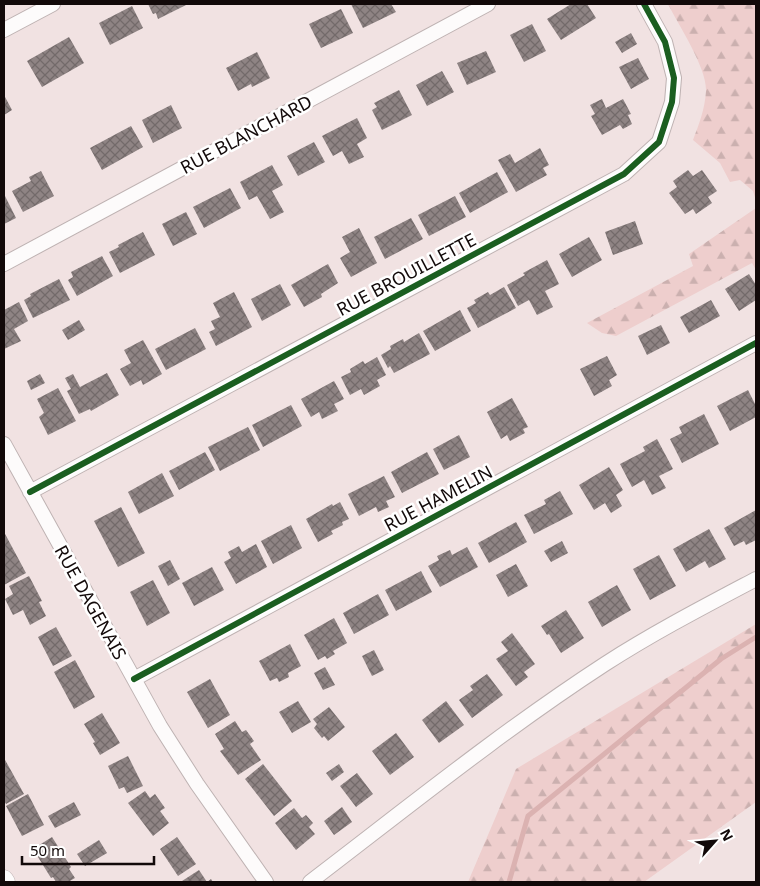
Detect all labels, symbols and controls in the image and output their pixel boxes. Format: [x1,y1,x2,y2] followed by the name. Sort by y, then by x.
[176,89,316,179] street label: RUE BLANCHARD
[332,227,480,321] street label: RUE BROUILLETTE
[380,459,496,537] street label: RUE HAMELIN
[50,541,132,664] street label: RUE DAGENAIS
[690,816,740,866] north arrow
[716,825,738,844] text: N
[22,834,155,866] scale bar
[30,840,65,860] text: 50 m

